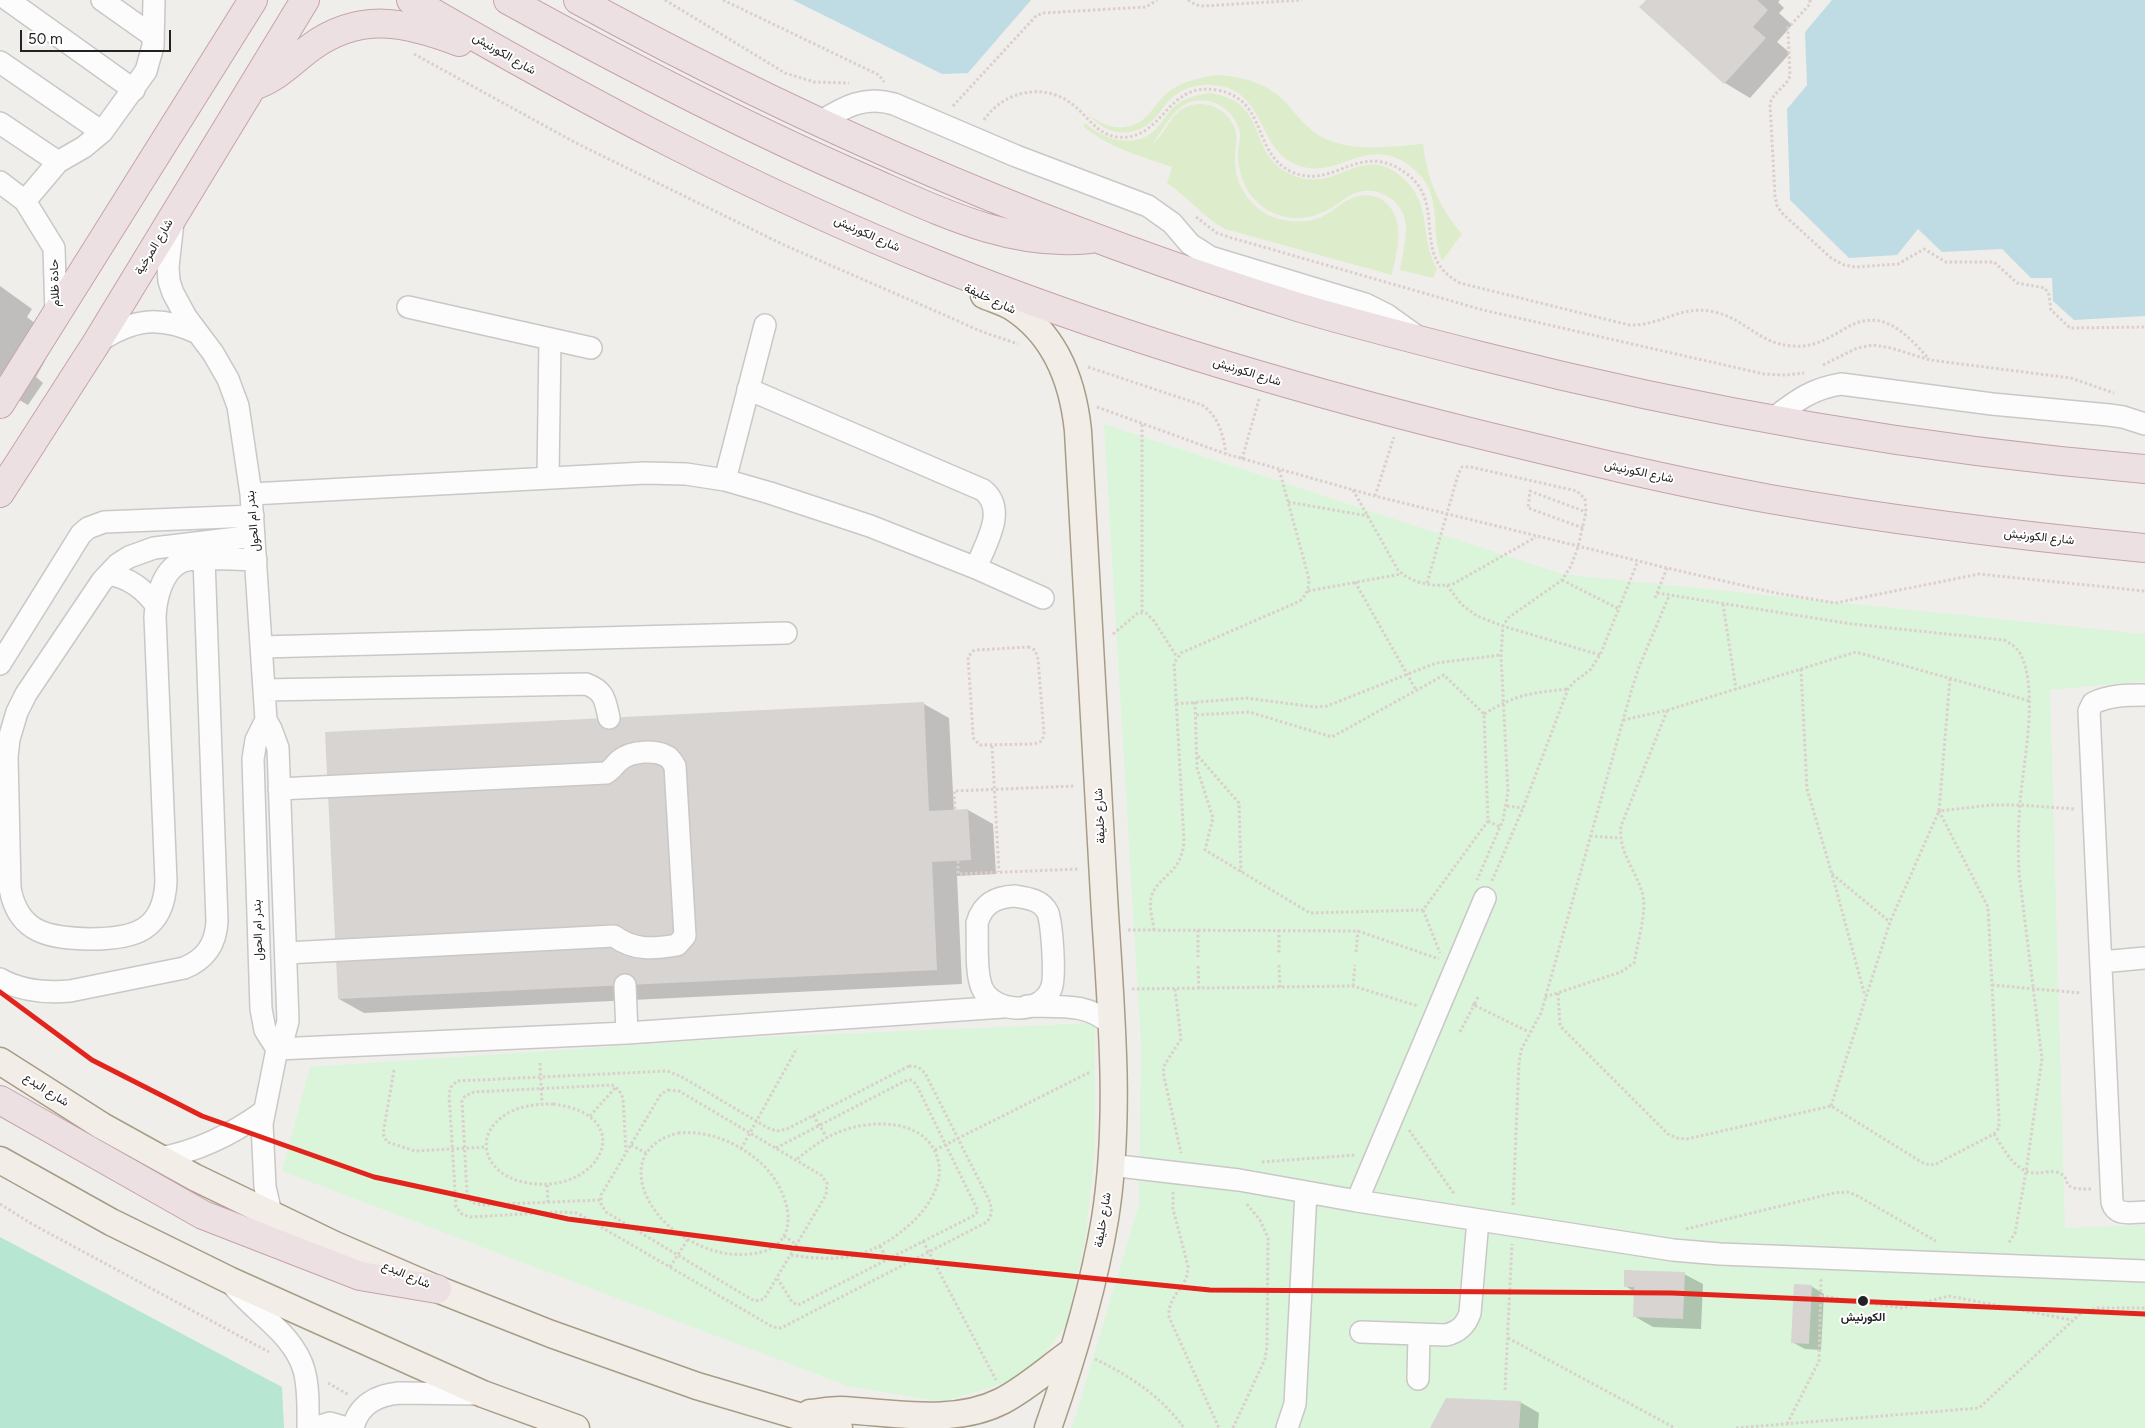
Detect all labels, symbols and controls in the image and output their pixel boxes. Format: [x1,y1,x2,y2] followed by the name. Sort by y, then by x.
[22,20,174,52] scale bar
[28,30,63,48] text: 50 m
[470,30,538,78] street label: شارع الكورنيش
[832,213,902,255] street label: شارع الكورنيش
[132,216,176,278] street label: شارع المرخية
[47,259,63,307] street label: حادة ظلام
[962,281,1018,317] street label: شارع خليفة
[1211,355,1283,389] street label: شارع الكورنيش
[1603,458,1675,486] street label: شارع الكورنيش
[243,490,263,552] street label: بندر ام الحول
[2003,526,2075,548] street label: شارع الكورنيش
[1091,788,1109,844] street label: شارع خليفة
[250,899,266,961] street label: بندر ام الحول
[20,1070,72,1110] street label: شارع البدع
[1092,1191,1114,1249] street label: شارع خليفة
[380,1258,432,1292] street label: شارع البدع
[1856,1294,1870,1308] marker: الكورنيش
[1841,1310,1885,1324] place label: الكورنيش

